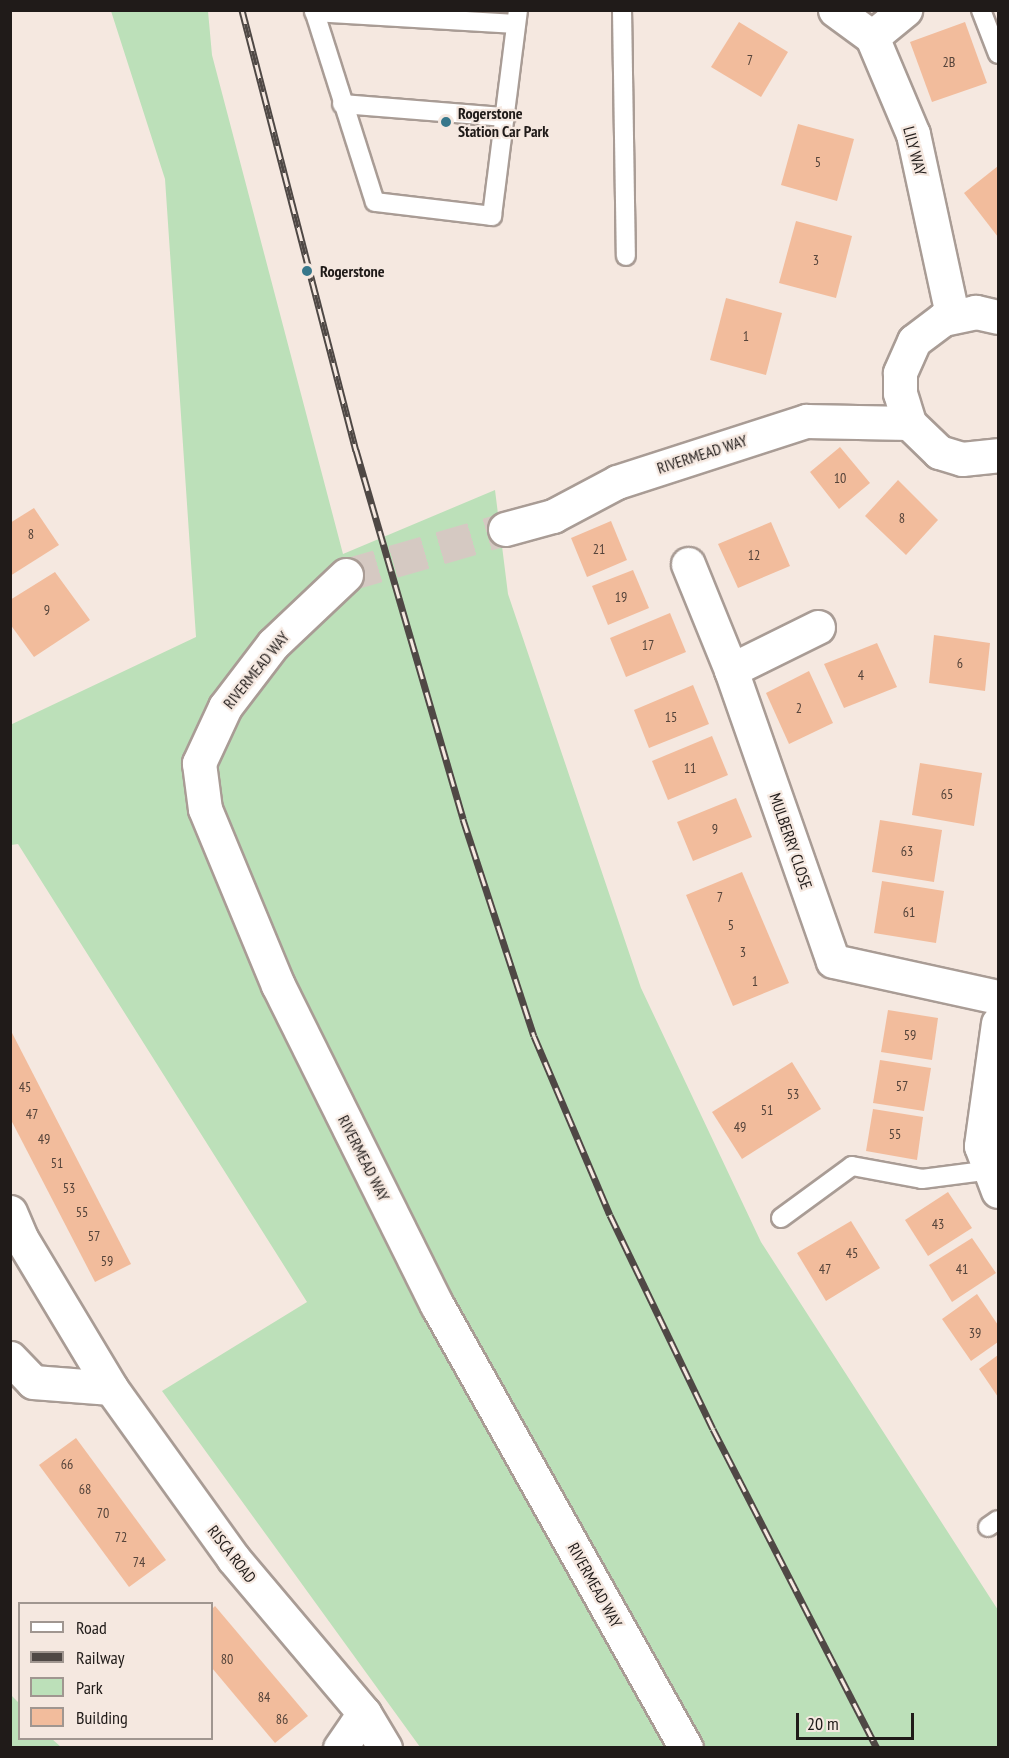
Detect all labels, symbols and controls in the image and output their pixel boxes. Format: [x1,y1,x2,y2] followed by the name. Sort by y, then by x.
[747,52,753,68] house number: 7
[943,54,955,70] house number: 2B
[458,103,549,141] place label: Rogerstone Station Car Park
[439,115,453,129] marker: Rogerstone Station Car Park
[899,124,931,178] street label: LILY WAY
[815,154,821,170] house number: 5
[813,252,819,268] house number: 3
[320,261,385,281] place label: Rogerstone
[298,262,316,280] marker: Rogerstone
[743,328,749,344] house number: 1
[654,430,750,478] street label: RIVERMEAD WAY
[834,470,846,486] house number: 10
[899,510,905,526] house number: 8
[28,526,34,542] house number: 8
[593,541,605,557] house number: 21
[748,547,760,563] house number: 12
[615,589,627,605] house number: 19
[44,602,50,618] house number: 9
[219,627,293,713] street label: RIVERMEAD WAY
[642,637,654,653] house number: 17
[957,655,963,671] house number: 6
[858,667,864,683] house number: 4
[796,700,802,716] house number: 2
[665,709,677,725] house number: 15
[684,760,696,776] house number: 11
[941,786,953,802] house number: 65
[766,790,816,892] street label: MULBERRY CLOSE
[712,821,718,837] house number: 9
[901,843,913,859] house number: 63
[717,889,723,905] house number: 7
[903,904,915,920] house number: 61
[728,917,734,933] house number: 5
[740,944,746,960] house number: 3
[752,973,758,989] house number: 1
[904,1027,916,1043] house number: 59
[896,1078,908,1094] house number: 57
[19,1079,31,1095] house number: 45
[787,1086,799,1102] house number: 53
[761,1102,773,1118] house number: 51
[26,1106,38,1122] house number: 47
[334,1112,394,1204] street label: RIVERMEAD WAY
[734,1119,746,1135] house number: 49
[889,1126,901,1142] house number: 55
[38,1131,50,1147] house number: 49
[51,1155,63,1171] house number: 51
[63,1180,75,1196] house number: 53
[76,1204,88,1220] house number: 55
[932,1216,944,1232] house number: 43
[88,1228,100,1244] house number: 57
[846,1245,858,1261] house number: 45
[101,1253,113,1269] house number: 59
[819,1261,831,1277] house number: 47
[956,1261,968,1277] house number: 41
[969,1325,981,1341] house number: 39
[61,1456,73,1472] house number: 66
[79,1481,91,1497] house number: 68
[97,1505,109,1521] house number: 70
[204,1521,260,1587] street label: RISCA ROAD
[115,1529,127,1545] house number: 72
[564,1539,626,1631] street label: RIVERMEAD WAY
[133,1554,145,1570] house number: 74
[18,1602,213,1740] legend
[76,1616,107,1639] text: Road
[76,1646,125,1669] text: Railway
[221,1651,233,1667] house number: 80
[76,1676,103,1699] text: Park
[258,1689,270,1705] house number: 84
[799,1701,918,1739] scale bar
[76,1706,128,1729] text: Building
[276,1711,288,1727] house number: 86
[807,1712,839,1735] text: 20 m

